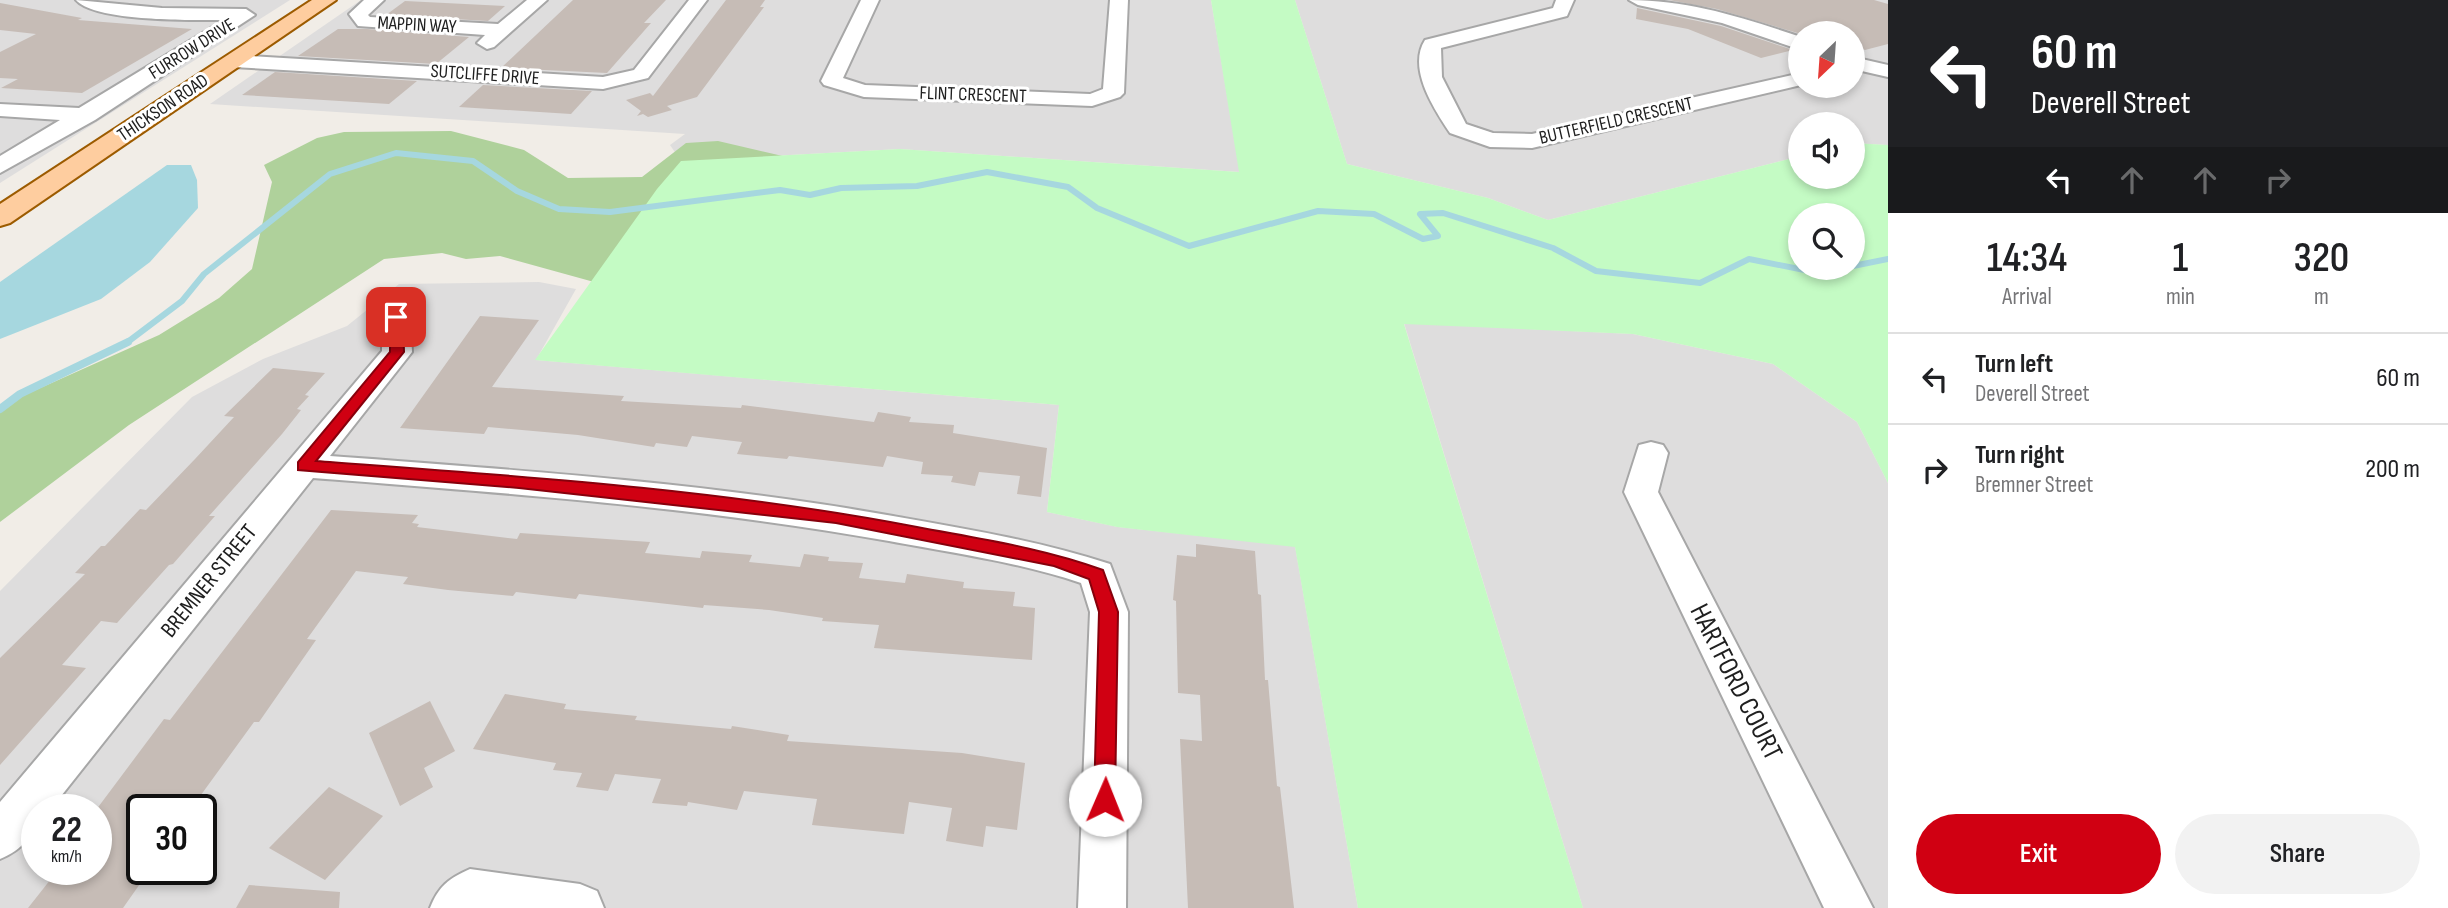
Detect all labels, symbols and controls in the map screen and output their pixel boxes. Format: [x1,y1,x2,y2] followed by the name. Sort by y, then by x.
[377,11,457,39] street label: MAPPIN WAY
[145,14,239,84] street label: FURROW DRIVE
[1788,21,1866,98] north arrow
[1788,21,1865,280] map controls
[2031,24,2118,83] text: 60 m
[1916,28,2007,119] icon: left
[430,60,540,90] street label: SUTCLIFFE DRIVE
[113,69,213,147] street label: THICKSON ROAD
[919,82,1027,108] street label: FLINT CRESCENT
[2031,84,2190,123] text: Deverell Street
[1537,92,1695,150] street label: BUTTERFIELD CRESCENT
[1788,112,1865,189] button: sound
[2040,161,2078,199] icon: left
[2113,161,2151,199] icon: ahead
[2186,161,2224,199] icon: ahead
[2259,161,2297,199] icon: right
[1788,203,1865,280] button: search
[1987,233,2067,284] text: 14:34
[2173,233,2188,284] text: 1
[2294,233,2349,284] text: 320
[2002,283,2052,311] text: Arrival
[2166,283,2195,311] text: min
[2314,283,2329,311] text: m
[366,287,426,347] pin
[377,298,415,336] icon: arrive
[1975,349,2053,380] text: Turn left
[1916,360,1954,398] icon: left
[2376,363,2420,394] text: 60 m
[1975,380,2090,408] text: Deverell Street
[1975,440,2064,471] text: Turn right
[1916,451,1954,489] icon: right
[2365,454,2420,485] text: 200 m
[1975,471,2093,499] text: Bremner Street
[155,519,263,643] street label: BREMNER STREET
[1683,598,1789,766] street label: HARTFORD COURT
[1068,763,1142,837] position arrow
[126,794,217,885] speed limit sign: 30
[51,809,82,852] text: 22
[1916,814,2161,894] button: Exit
[2175,814,2420,894] button: Share
[51,846,82,867] text: km/h

